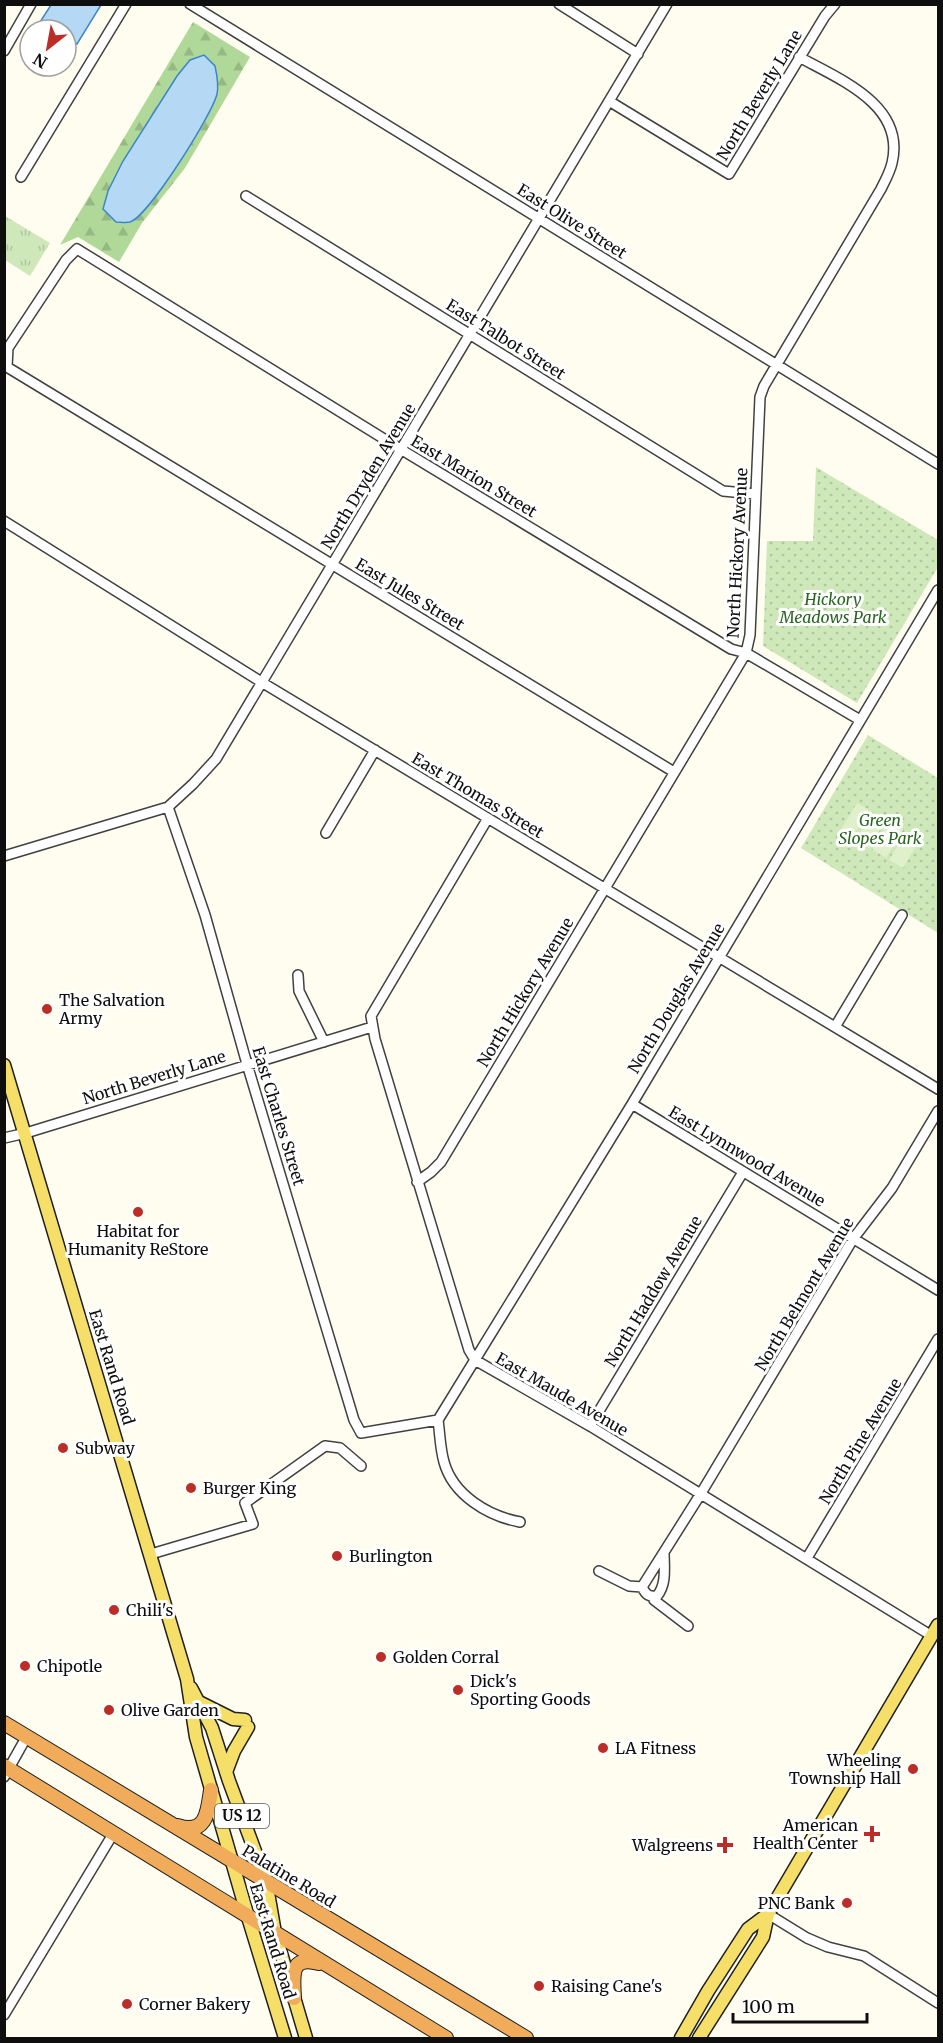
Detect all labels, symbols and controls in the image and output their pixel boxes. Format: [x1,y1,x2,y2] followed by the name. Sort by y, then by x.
[18,18,78,78] north arrow
[712,26,806,164] street label: North Beverly Lane
[29,49,51,73] text: N
[514,179,631,263] street label: East Olive Street
[443,294,570,384] street label: East Talbot Street
[317,399,419,553] street label: North Dryden Avenue
[407,430,541,522] street label: East Marion Street
[723,467,751,639] street label: North Hickory Avenue
[352,554,469,635] street label: East Jules Street
[778,589,887,627] park label: Hickory Meadows Park
[408,748,548,843] street label: East Thomas Street
[839,810,922,848] park label: Green Slopes Park
[472,914,578,1070] street label: North Hickory Avenue
[623,919,729,1077] street label: North Douglas Avenue
[58,990,165,1028] place label: The Salvation Army
[40,1002,54,1016] marker: The Salvation Army
[248,1044,310,1189] street label: East Charles Street
[80,1046,228,1108] street label: North Beverly Lane
[665,1101,829,1211] street label: East Lynnwood Avenue
[131,1205,145,1219] marker: Habitat for Humanity ReStore
[600,1212,706,1370] street label: North Haddow Avenue
[750,1214,858,1374] street label: North Belmont Avenue
[68,1221,208,1259] place label: Habitat for Humanity ReStore
[85,1307,139,1428] street label: East Rand Road
[492,1348,632,1440] street label: East Maude Avenue
[814,1374,906,1508] street label: North Pine Avenue
[75,1438,135,1458] place label: Subway
[56,1441,70,1455] marker: Subway
[203,1478,296,1498] place label: Burger King
[184,1481,198,1495] marker: Burger King
[349,1546,433,1566] place label: Burlington
[330,1549,344,1563] marker: Burlington
[126,1600,173,1620] place label: Chili's
[107,1603,121,1617] marker: Chili's
[393,1647,499,1667] place label: Golden Corral
[374,1650,388,1664] marker: Golden Corral
[37,1656,102,1676] place label: Chipotle
[18,1659,32,1673] marker: Chipotle
[470,1671,591,1709] place label: Dick's Sporting Goods
[451,1683,465,1697] marker: Dick's Sporting Goods
[121,1700,219,1720] place label: Olive Garden
[102,1703,116,1717] marker: Olive Garden
[615,1738,696,1758] place label: LA Fitness
[596,1741,610,1755] marker: LA Fitness
[789,1750,901,1788] place label: Wheeling Township Hall
[906,1762,920,1776] marker: Wheeling Township Hall
[215,1804,269,1828] road number: US 12
[753,1815,858,1853] place label: American Health Center
[863,1825,881,1843] marker: American Health Center
[631,1835,713,1855] place label: Walgreens
[718,1838,732,1852] marker: Walgreens
[239,1840,340,1912] street label: Palatine Road
[246,1881,300,2002] street label: East Rand Road
[758,1893,836,1913] place label: PNC Bank
[840,1896,854,1910] marker: PNC Bank
[551,1976,662,1996] place label: Raising Cane's
[532,1979,546,1993] marker: Raising Cane's
[733,1986,866,2024] scale bar
[139,1994,251,2014] place label: Corner Bakery
[742,1995,795,2018] text: 100 m
[120,1997,134,2011] marker: Corner Bakery

